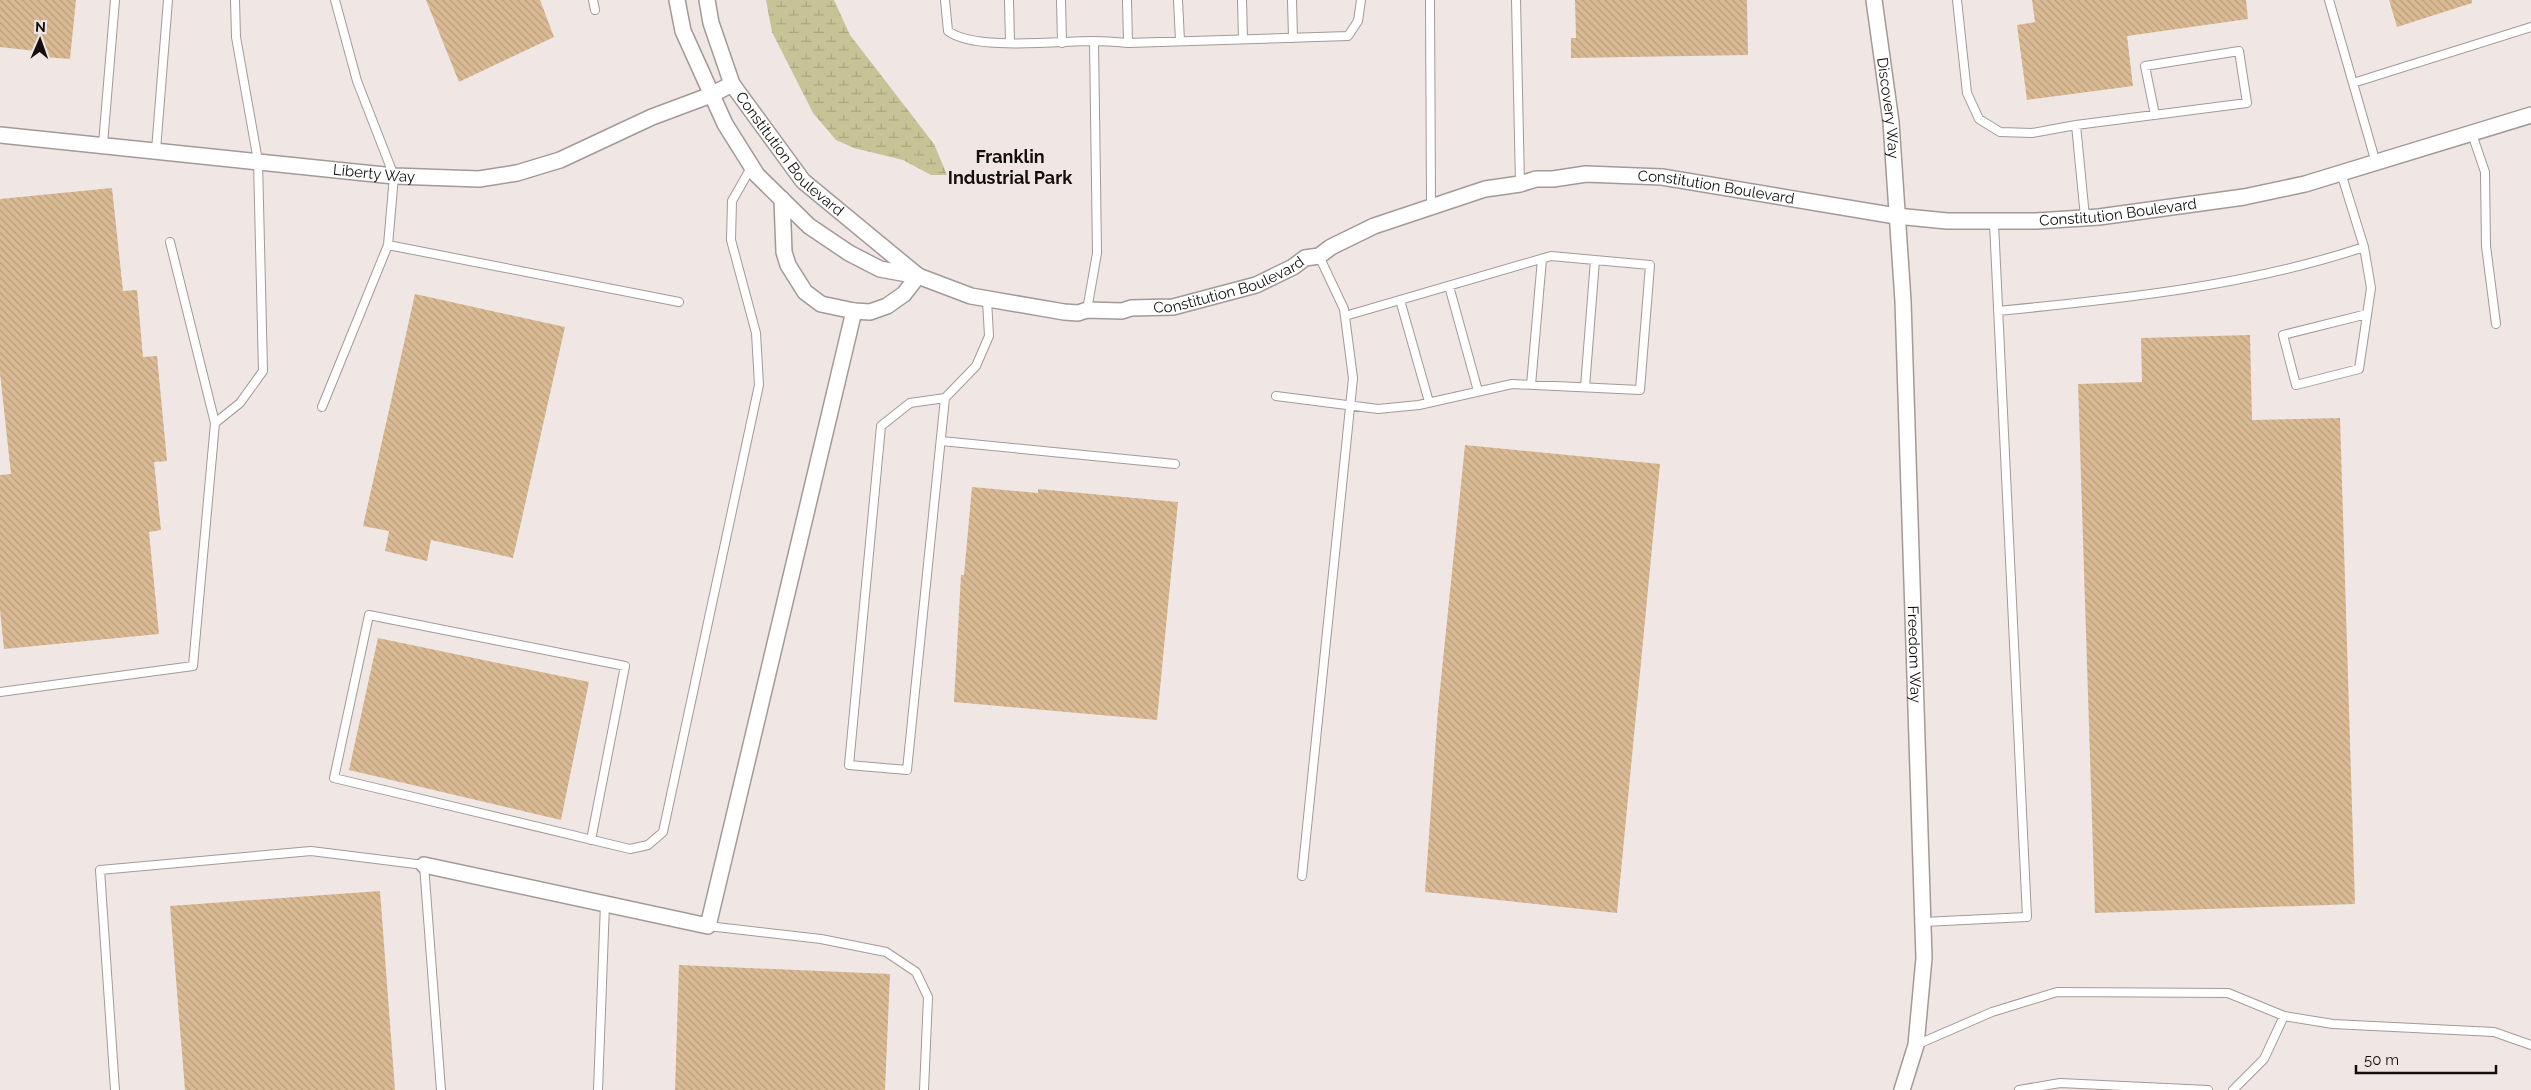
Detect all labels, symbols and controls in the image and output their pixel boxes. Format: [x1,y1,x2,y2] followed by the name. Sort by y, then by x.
[15,15,65,65] north arrow
[35,19,46,35] text: N
[1873,56,1902,159] street label: Discovery Way
[732,88,847,220] street label: Constitution Boulevard
[948,146,1073,188] district label: Franklin Industrial Park
[332,161,415,186] street label: Liberty Way
[1637,167,1796,208] street label: Constitution Boulevard
[2039,195,2198,230] street label: Constitution Boulevard
[1153,253,1308,316] street label: Constitution Boulevard
[1904,605,1925,703] street label: Freedom Way
[2356,1042,2496,1074] scale bar
[2364,1051,2399,1069] text: 50 m

